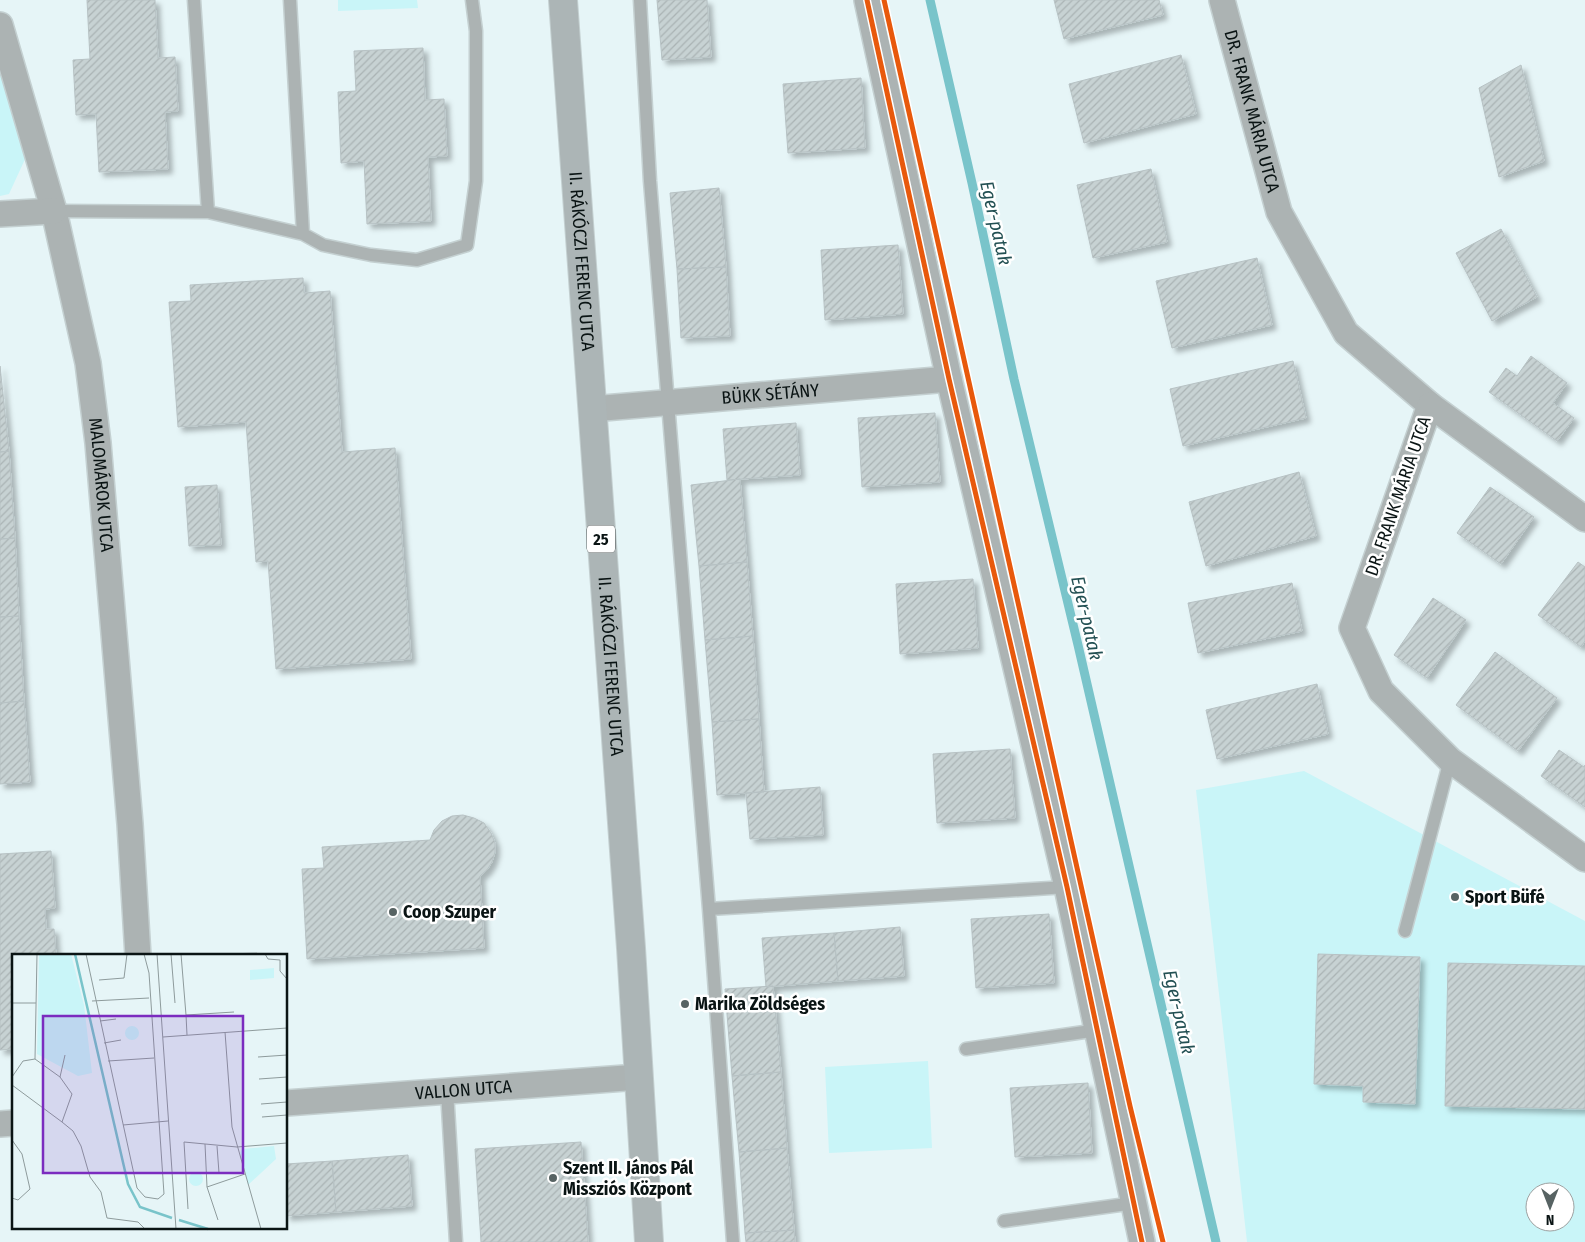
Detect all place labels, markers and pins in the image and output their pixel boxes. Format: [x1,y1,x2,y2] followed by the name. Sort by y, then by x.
[1465,886,1545,908] place label: Sport Büfé
[1449,891,1461,903] marker: Sport Büfé
[403,901,497,923] place label: Coop Szuper
[387,906,399,918] marker: Coop Szuper
[695,993,825,1015] place label: Marika Zöldséges
[679,998,691,1010] marker: Marika Zöldséges
[563,1157,693,1200] place label: Szent II. János Pál Missziós Központ
[547,1172,559,1184] marker: Szent II. János Pál Missziós Központ

